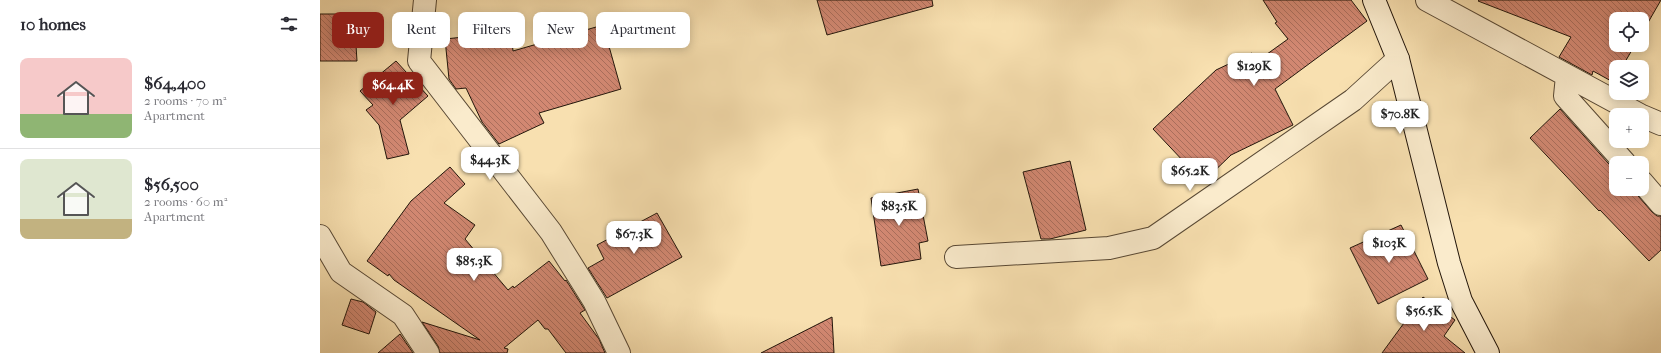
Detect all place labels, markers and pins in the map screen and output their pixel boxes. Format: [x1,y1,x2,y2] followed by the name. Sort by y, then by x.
[1226,53,1282,87] pin: $129K
[360,72,426,106] pin: $64.4K
[1367,101,1433,135] pin: $70.8K
[457,147,523,181] pin: $44.3K
[1157,158,1223,192] pin: $65.2K
[866,193,932,227] pin: $83.5K
[601,221,667,255] pin: $67.3K
[1361,230,1417,264] pin: $103K
[441,248,507,282] pin: $85.3K
[1391,298,1457,332] pin: $56.5K

